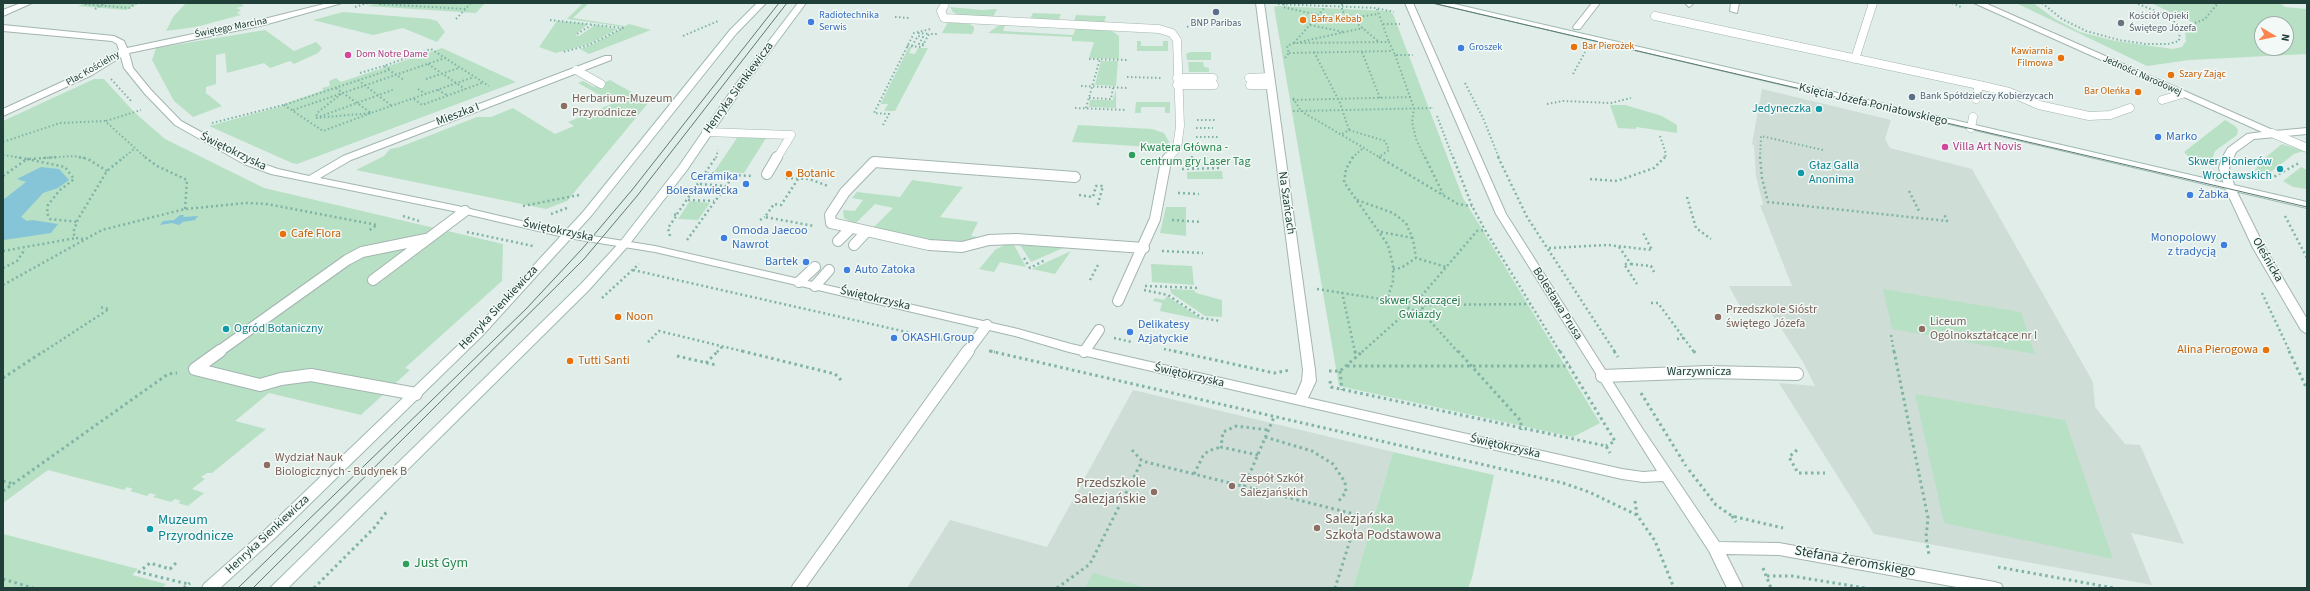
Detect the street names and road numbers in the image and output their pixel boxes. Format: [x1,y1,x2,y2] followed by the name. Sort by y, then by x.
[194,15,268,41] street label: Świętego Marcina
[701,40,777,136] street label: Henryka Sienkiewicza
[64,49,122,89] street label: Plac Kościelny
[2101,53,2183,99] street label: Jedności Narodowej
[1797,81,1949,129] street label: Księcia Józefa Poniatowskiego
[434,100,482,130] street label: Mieszka I
[198,130,268,174] street label: Świętokrzyska
[1274,171,1298,235] street label: Na Szańcach
[521,216,595,246] street label: Świętokrzyska
[2249,235,2285,285] street label: Oleśnicka
[456,263,542,353] street label: Henryka Sienkiewicza
[1529,265,1585,343] street label: Bolesława Prusa
[838,284,912,314] street label: Świętokrzyska
[1152,361,1226,391] street label: Świętokrzyska
[1667,365,1731,379] street label: Warzywnicza
[1468,432,1542,462] street label: Świętokrzyska
[223,492,313,578] street label: Henryka Sienkiewicza
[1793,543,1917,581] street label: Stefana Żeromskiego

